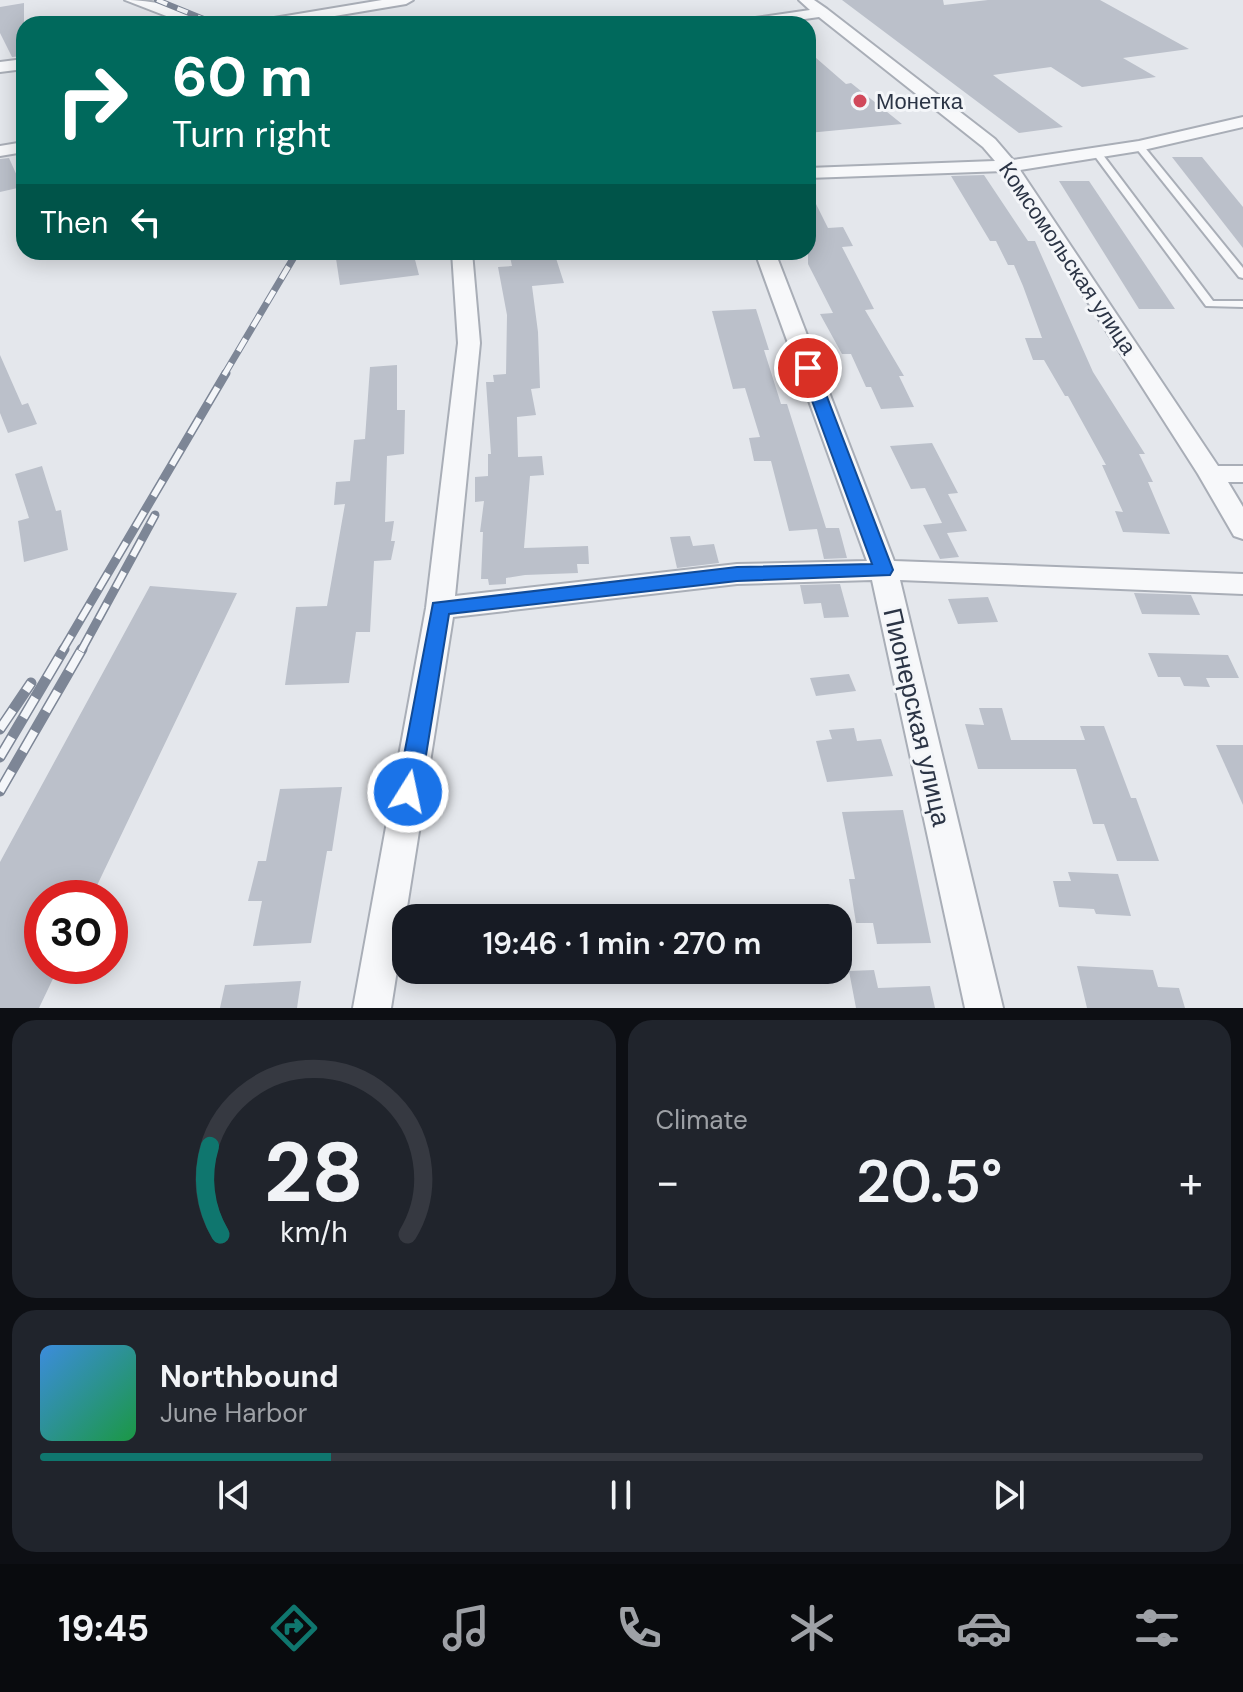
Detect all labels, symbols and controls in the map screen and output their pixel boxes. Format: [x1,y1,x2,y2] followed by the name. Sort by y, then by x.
[172,40,313,113] text: 60 m
[40,48,144,152] icon: right
[876,87,964,116] place label: Монетка
[851,92,869,110] marker: Монетка
[172,111,331,158] text: Turn right
[992,156,1143,361] street label: Комсомольская улица
[124,200,168,244] icon: left
[40,203,108,242] text: Then
[774,334,842,402] pin
[786,346,830,390] icon: arrive
[875,605,959,830] street label: Пионерская улица
[366,750,450,834] position arrow
[24,880,128,984] speed limit sign: 30
[483,924,761,963] text: 19:46 · 1 min · 270 m
[656,1103,748,1137] text: Climate
[264,1118,364,1227] text: 28
[856,1142,1002,1221] text: 20.5°
[656,1153,680,1211] text: −
[1179,1153,1203,1211] text: +
[280,1214,348,1251] text: km/h
[160,1357,339,1396] text: Northbound
[160,1396,307,1430] text: June Harbor
[212,1473,256,1517] icon: previous
[599,1473,643,1517] icon: pause
[987,1473,1031,1517] icon: next
[266,1600,322,1656] icon: directions
[438,1600,494,1656] icon: music
[611,1600,667,1656] icon: phone
[784,1600,840,1656] icon: climate
[956,1600,1012,1656] icon: car
[1129,1600,1185,1656] icon: filters
[58,1605,149,1652] text: 19:45

